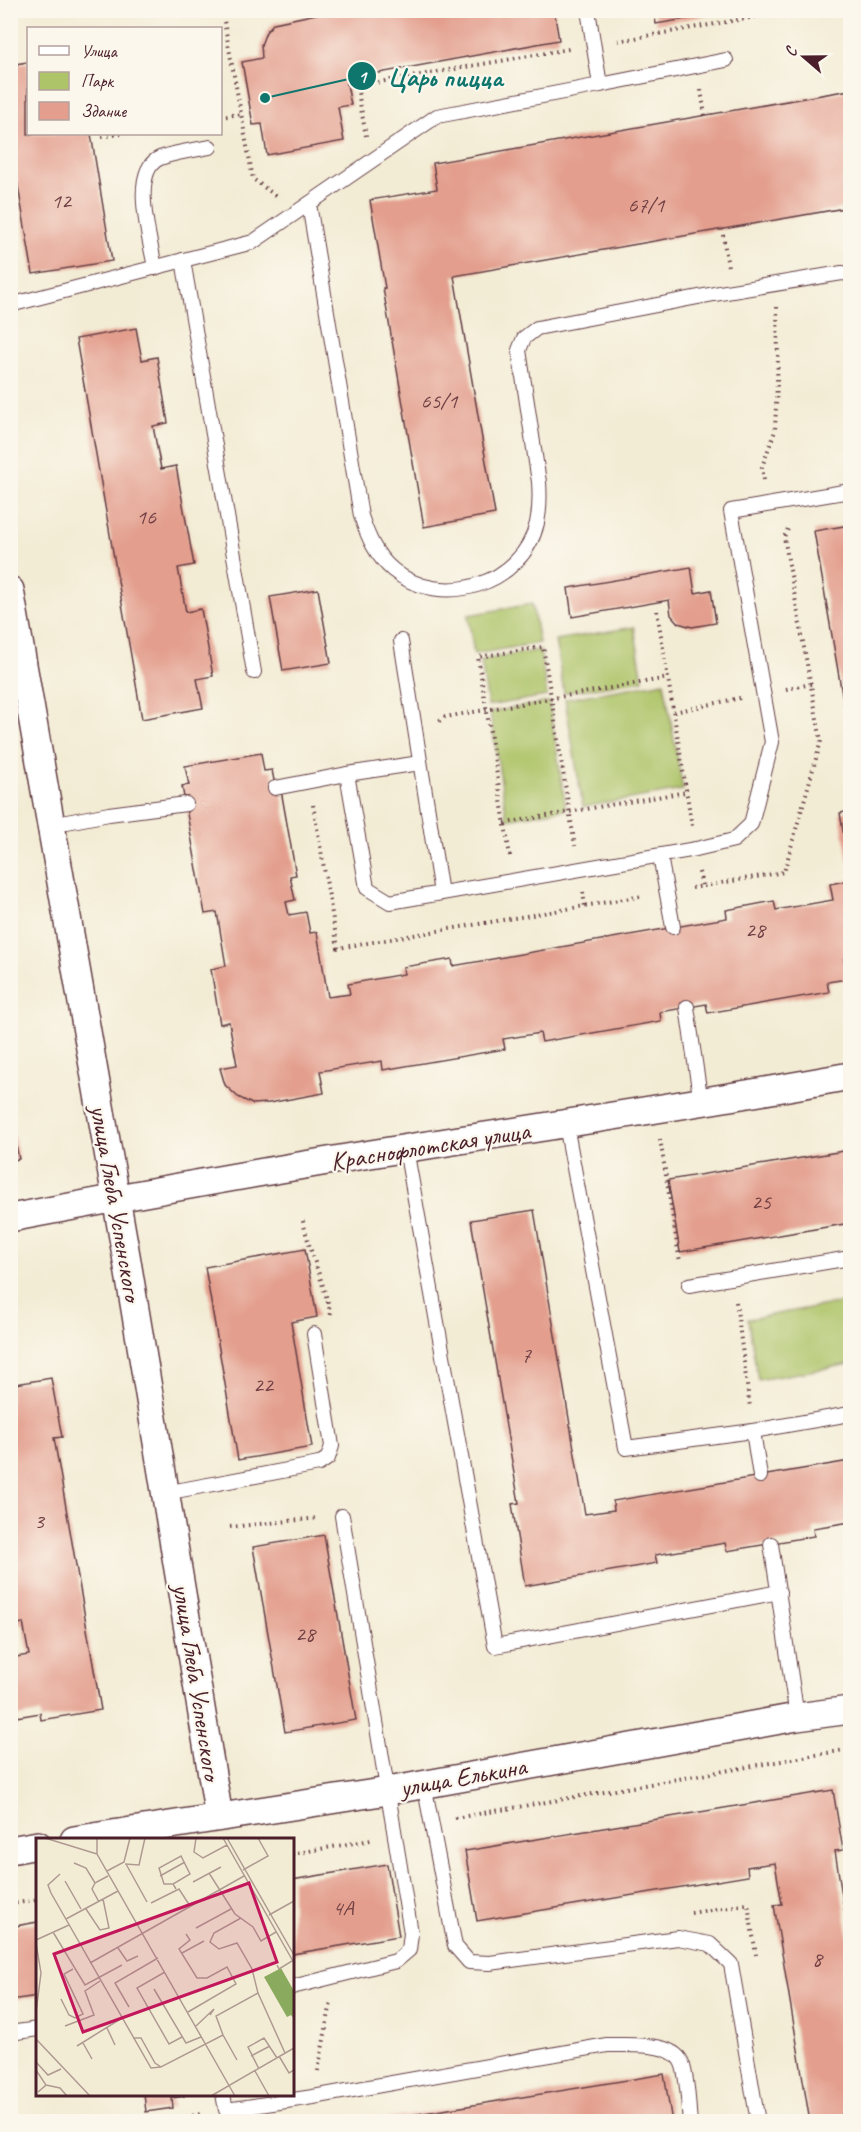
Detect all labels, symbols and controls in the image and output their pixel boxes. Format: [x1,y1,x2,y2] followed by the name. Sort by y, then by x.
[27,27,222,135] legend
[774,27,834,87] north arrow
[81,40,118,62] text: Улица
[780,43,802,59] text: С
[347,54,513,99] callout: Царь пицца
[388,60,505,94] text: Царь пицца
[358,66,368,88] text: 1
[81,70,115,92] text: Парк
[81,100,127,122] text: Здание
[51,187,73,215] house number: 12
[628,191,666,219] house number: 67/1
[421,387,459,415] house number: 65/1
[136,503,157,531] house number: 16
[745,916,767,944] house number: 28
[82,1100,150,1306] street label: улица Глеба Успенского
[328,1114,534,1178] street label: Краснофлотская улица
[751,1188,772,1216] house number: 25
[521,1341,532,1369] house number: 7
[253,1371,275,1399] house number: 22
[34,1507,46,1535] house number: 3
[165,1579,229,1785] street label: улица Глеба Успенского
[295,1620,317,1648] house number: 28
[395,1749,530,1805] street label: улица Елькина
[36,1838,294,2096] inset map
[333,1894,354,1922] house number: 4А
[812,1945,824,1973] house number: 8

